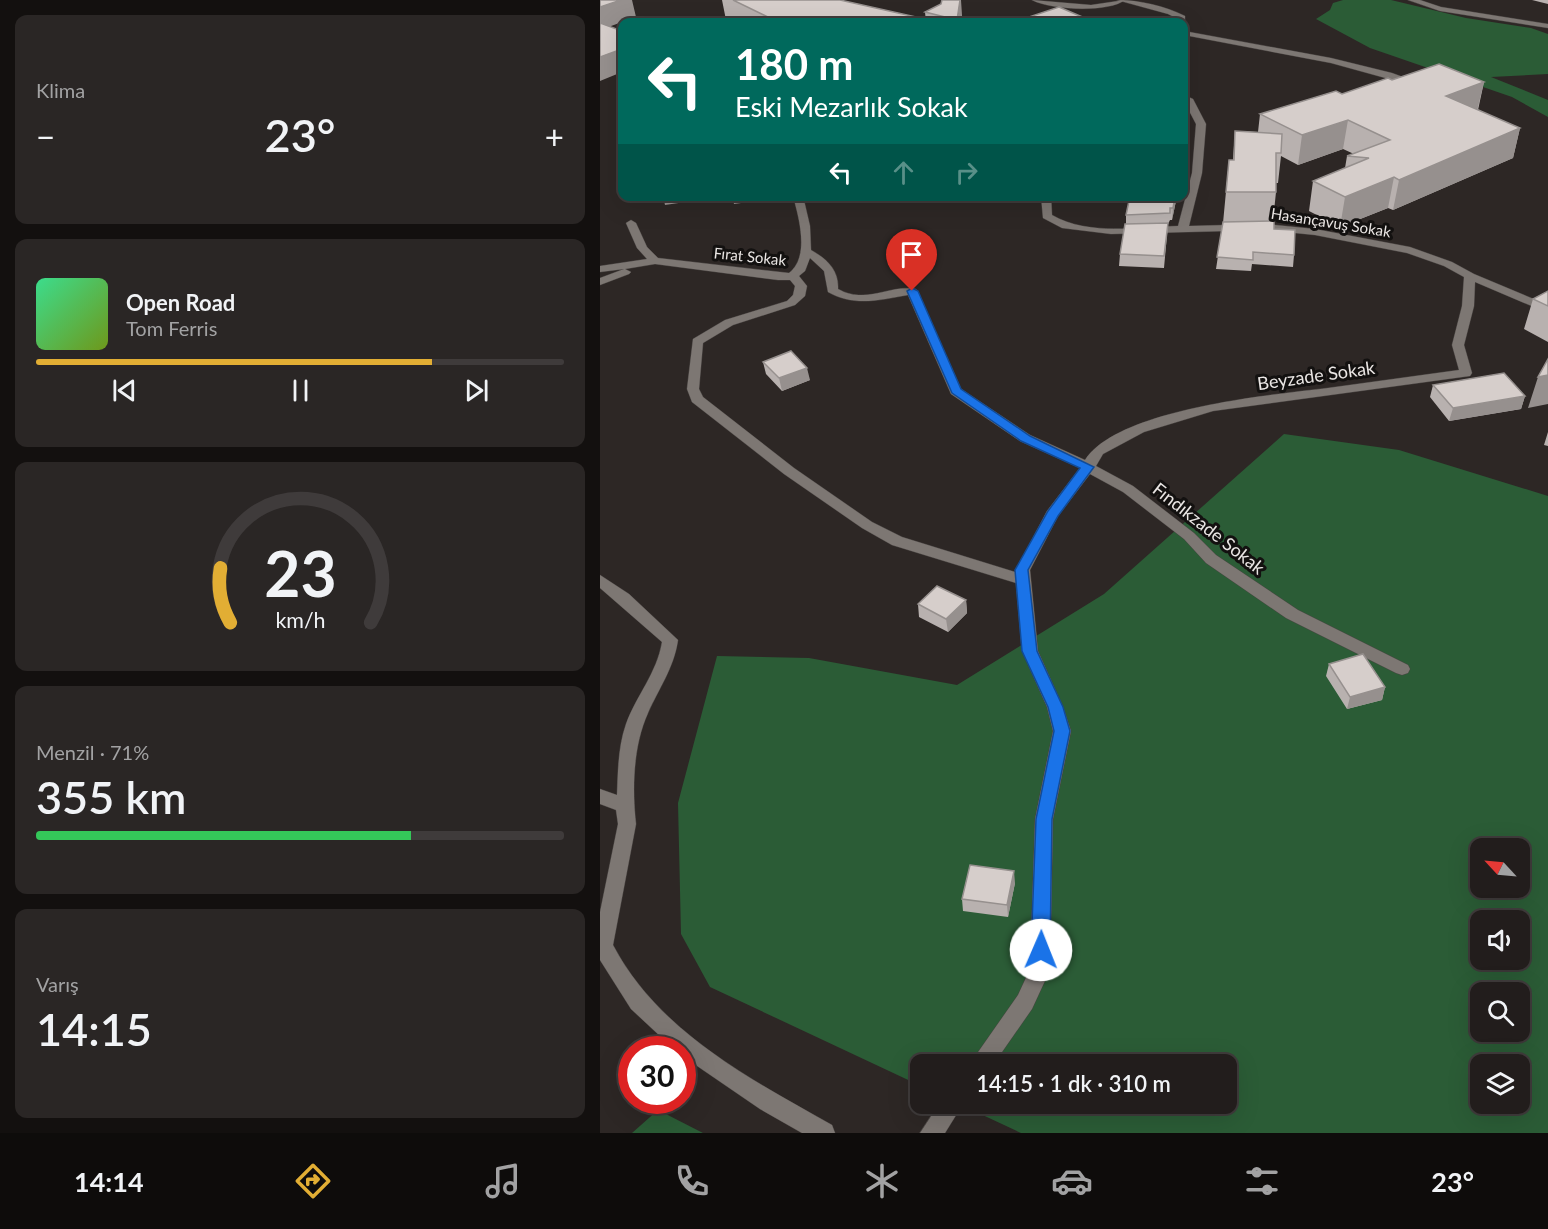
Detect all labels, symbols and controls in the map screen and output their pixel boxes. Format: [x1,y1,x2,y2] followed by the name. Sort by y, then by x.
[735,39,853,89] text: 180 m
[636,42,714,120] icon: left
[36,78,85,102] text: Klima
[735,90,968,123] text: Eski Mezarlık Sokak
[265,108,335,162] text: 23°
[36,116,55,156] text: −
[545,116,564,156] text: +
[824,156,857,189] icon: left
[887,156,920,189] icon: ahead
[950,156,983,189] icon: right
[1270,204,1393,240] street label: Hasançavuş Sokak
[886,229,937,291] pin
[895,238,928,271] icon: arrive
[713,243,787,269] street label: Fırat Sokak
[126,289,235,316] text: Open Road
[126,316,217,340] text: Tom Ferris
[1256,356,1377,394] street label: Beyzade Sokak
[108,374,141,407] icon: previous
[284,374,317,407] icon: pause
[460,374,493,407] icon: next
[1149,478,1270,579] street label: Fındıkzade Sokak
[264,536,336,611] text: 23
[275,608,325,634] text: km/h
[36,740,149,764] text: Menzil · 71%
[36,770,186,824] text: 355 km
[1470,838,1530,898] north arrow
[1470,838,1530,1114] map controls
[1470,910,1530,970] button: sound
[1009,918,1073,982] position arrow
[36,972,79,996] text: Varış
[1470,982,1530,1042] button: search
[36,1002,152,1056] text: 14:15
[618,1036,696,1114] speed limit sign: 30
[1470,1054,1530,1114] button: layers
[976,1070,1171,1097] text: 14:15 · 1 dk · 310 m
[292,1160,334,1202] icon: directions
[482,1160,524,1202] icon: music
[671,1160,713,1202] icon: phone
[861,1160,903,1202] icon: climate
[1051,1160,1093,1202] icon: car
[1241,1160,1283,1202] icon: filters
[74,1165,144,1198] text: 14:14
[1431,1165,1474,1198] text: 23°

